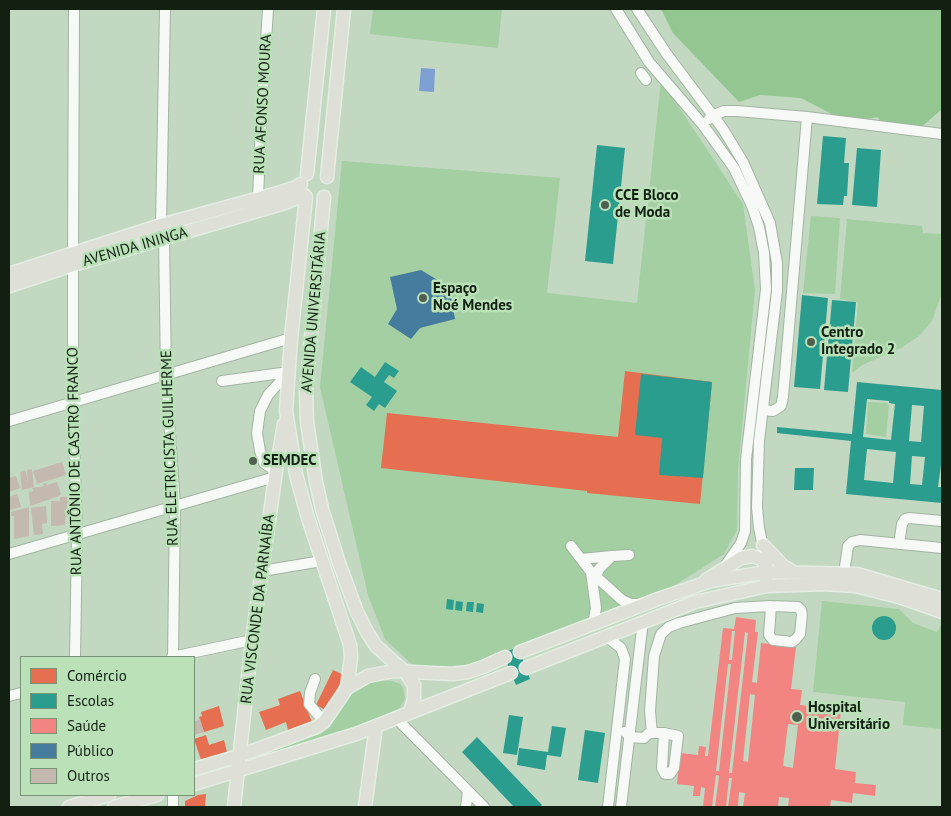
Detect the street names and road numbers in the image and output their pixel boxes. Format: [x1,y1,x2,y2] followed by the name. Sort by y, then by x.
[250,34,276,174] street label: RUA AFONSO MOURA
[81,223,189,271] street label: AVENIDA ININGA
[298,231,330,393] street label: AVENIDA UNIVERSITÁRIA
[64,347,86,575] street label: RUA ANTÔNIO DE CASTRO FRANCO
[158,350,182,546] street label: RUA ELETRICISTA GUILHERME
[237,513,279,705] street label: RUA VISCONDE DA PARNAÍBA

